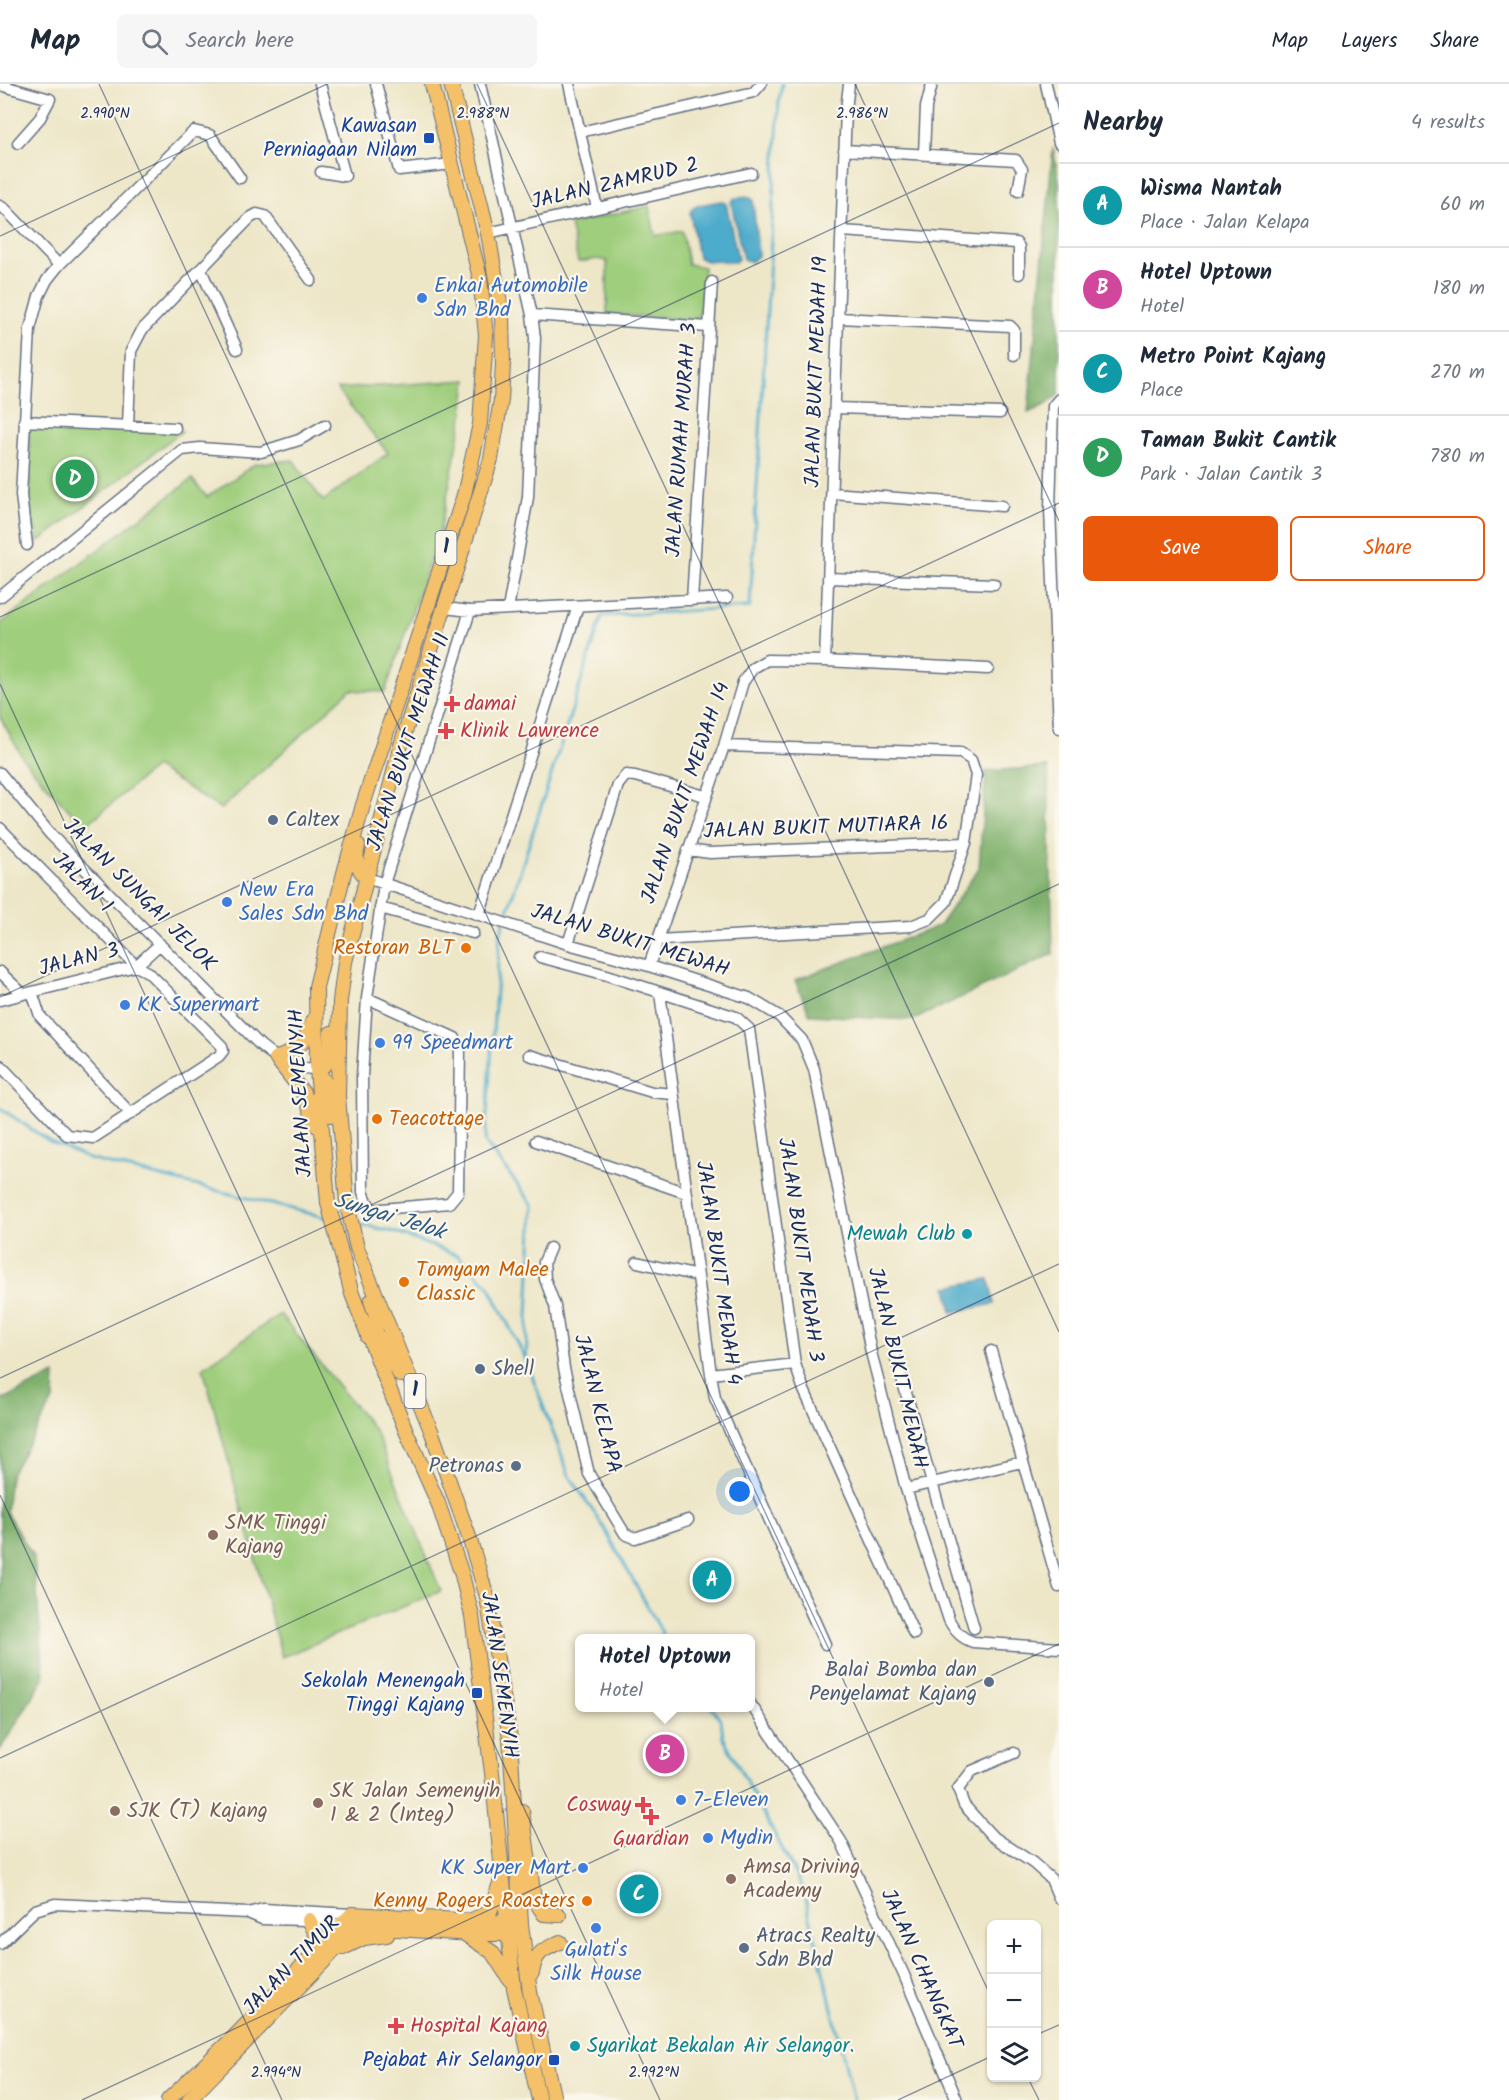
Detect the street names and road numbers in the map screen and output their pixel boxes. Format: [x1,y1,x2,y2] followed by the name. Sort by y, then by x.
[528,149,702,219] street label: JALAN ZAMRUD 2
[796,256,838,488] street label: JALAN BUKIT MEWAH 19
[657,322,707,558] street label: JALAN RUMAH MURAH 3
[436,531,456,565] road number: 1
[358,629,460,855] street label: JALAN BUKIT MEWAH 11
[633,678,739,908] street label: JALAN BUKIT MEWAH 14
[703,807,949,849] street label: JALAN BUKIT MUTIARA 16
[54,810,224,980] street label: JALAN SUNGAI JELOK
[43,844,121,922] street label: JALAN 1
[527,895,733,987] street label: JALAN BUKIT MEWAH
[35,934,123,986] street label: JALAN 3
[280,1008,322,1178] street label: JALAN SEMENYIH
[768,1136,832,1364] street label: JALAN BUKIT MEWAH 3
[686,1159,750,1387] street label: JALAN BUKIT MEWAH 4
[858,1264,936,1472] street label: JALAN BUKIT MEWAH
[564,1331,630,1477] street label: JALAN KELAPA
[404,1374,426,1408] road number: 1
[471,1589,527,1761] street label: JALAN SEMENYIH
[871,1884,972,2056] street label: JALAN CHANGKAT
[235,1908,349,2024] street label: JALAN TIMUR

